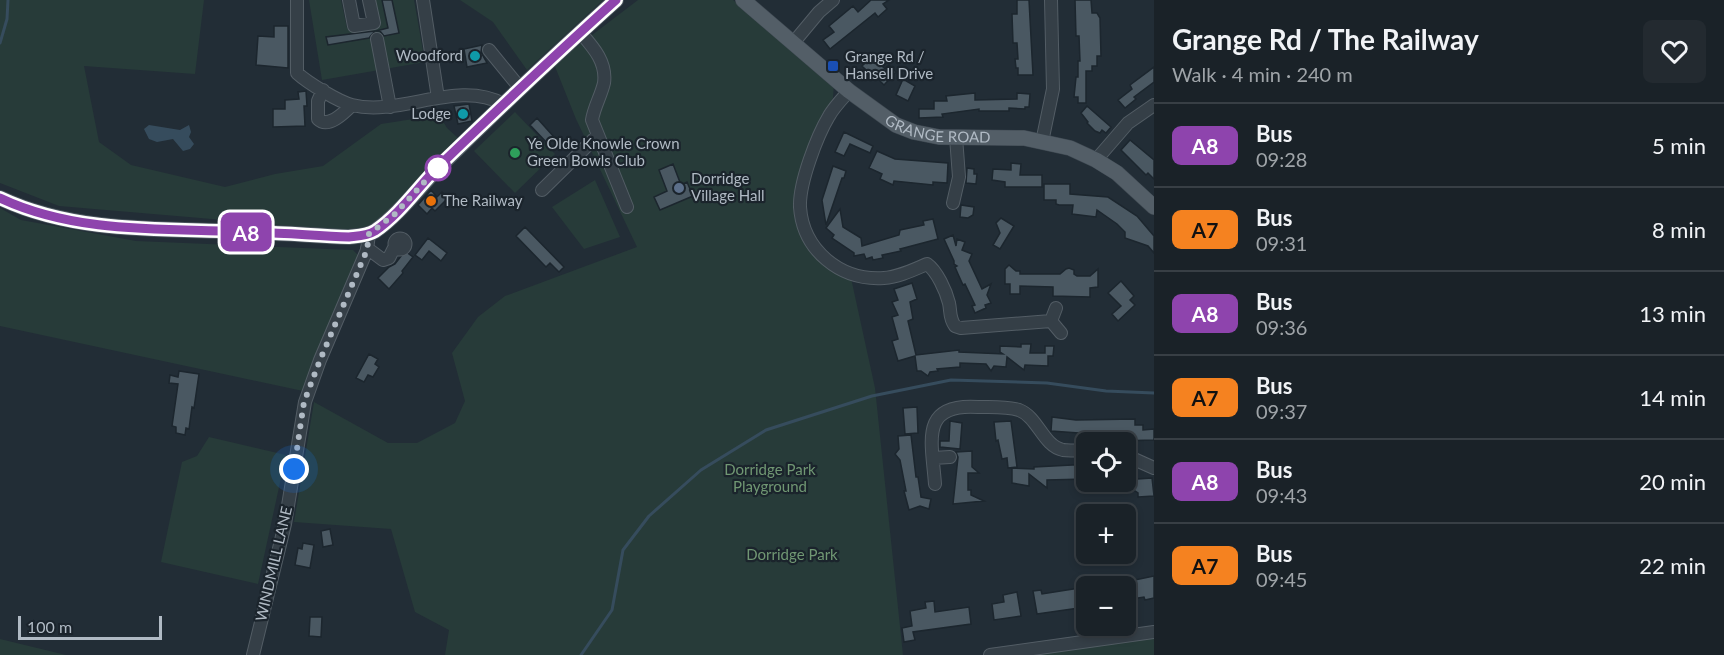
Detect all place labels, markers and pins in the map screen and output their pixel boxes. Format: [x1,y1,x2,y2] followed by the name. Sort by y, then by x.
[396,46,463,64] place label: Woodford
[845,47,933,82] place label: Grange Rd / Hansell Drive
[468,49,482,63] marker: Woodford
[826,59,840,73] marker: Grange Rd / Hansell Drive
[411,104,451,122] place label: Lodge
[456,107,470,121] marker: Lodge
[527,134,680,169] place label: Ye Olde Knowle Crown Green Bowls Club
[508,146,522,160] marker: Ye Olde Knowle Crown Green Bowls Club
[425,155,451,181] unlabelled marker
[691,169,765,204] place label: Dorridge Village Hall
[672,181,686,195] marker: Dorridge Village Hall
[443,191,523,209] place label: The Railway
[424,194,438,208] marker: The Railway

